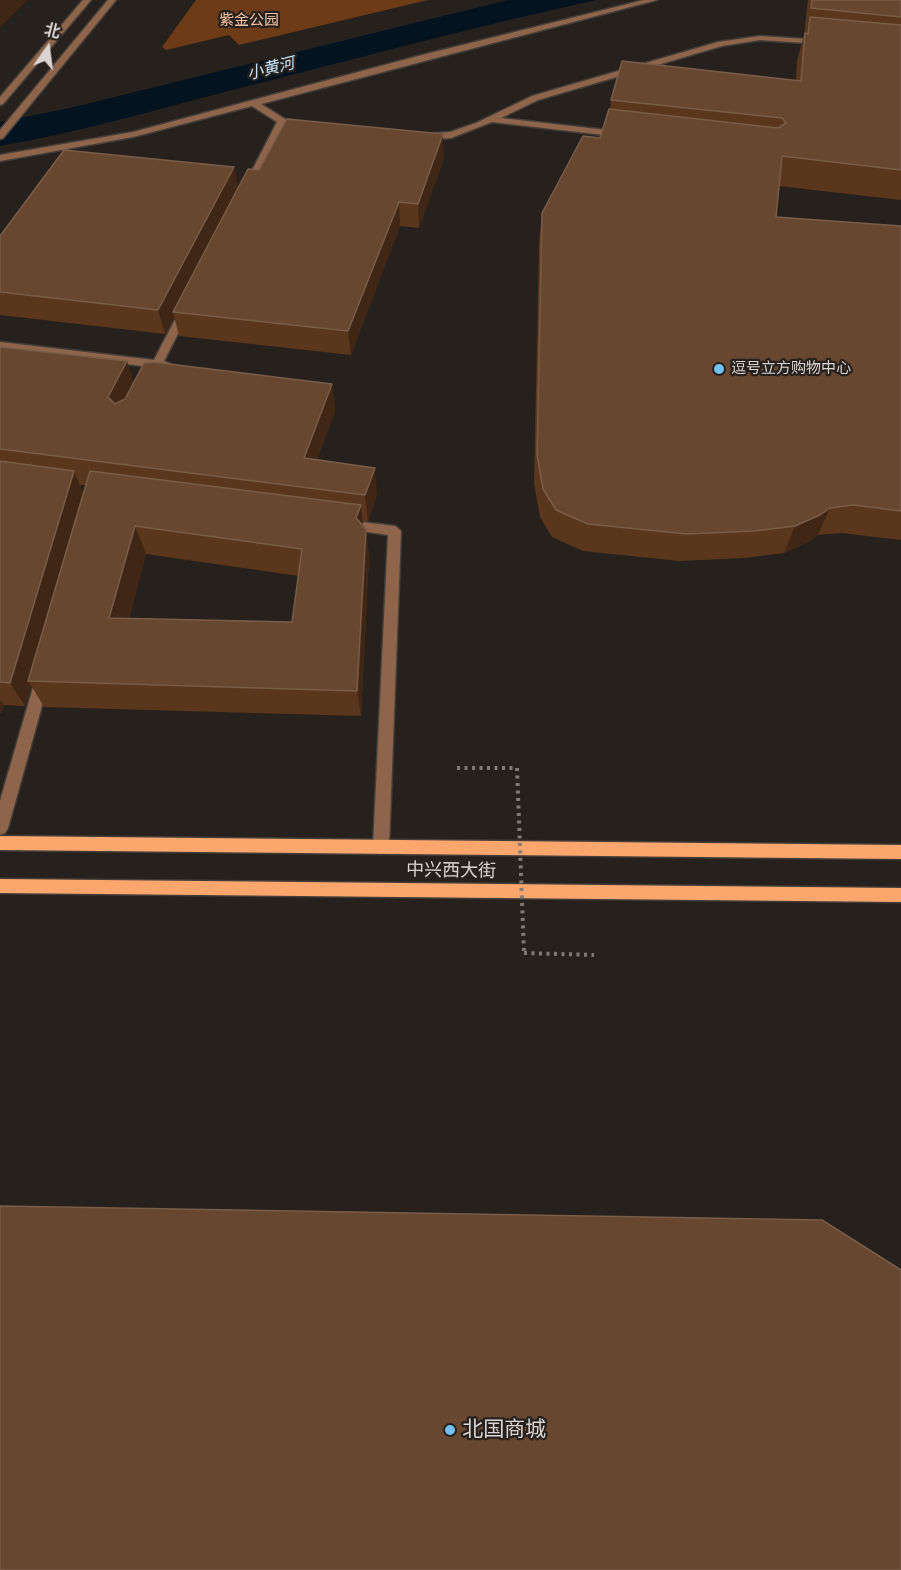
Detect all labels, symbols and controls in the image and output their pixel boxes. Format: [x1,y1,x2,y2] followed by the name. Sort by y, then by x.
[219,12,279,30] park label: 紫金公园
[18,18,78,78] north arrow
[42,18,63,43] text: 北
[245,54,297,84] water label: 小黄河
[731,360,851,378] place label: 逗号立方购物中心
[712,362,726,376] marker: 逗号立方购物中心
[406,859,496,883] street label: 中兴西大街
[462,1417,546,1443] place label: 北国商城
[443,1423,457,1437] marker: 北国商城

